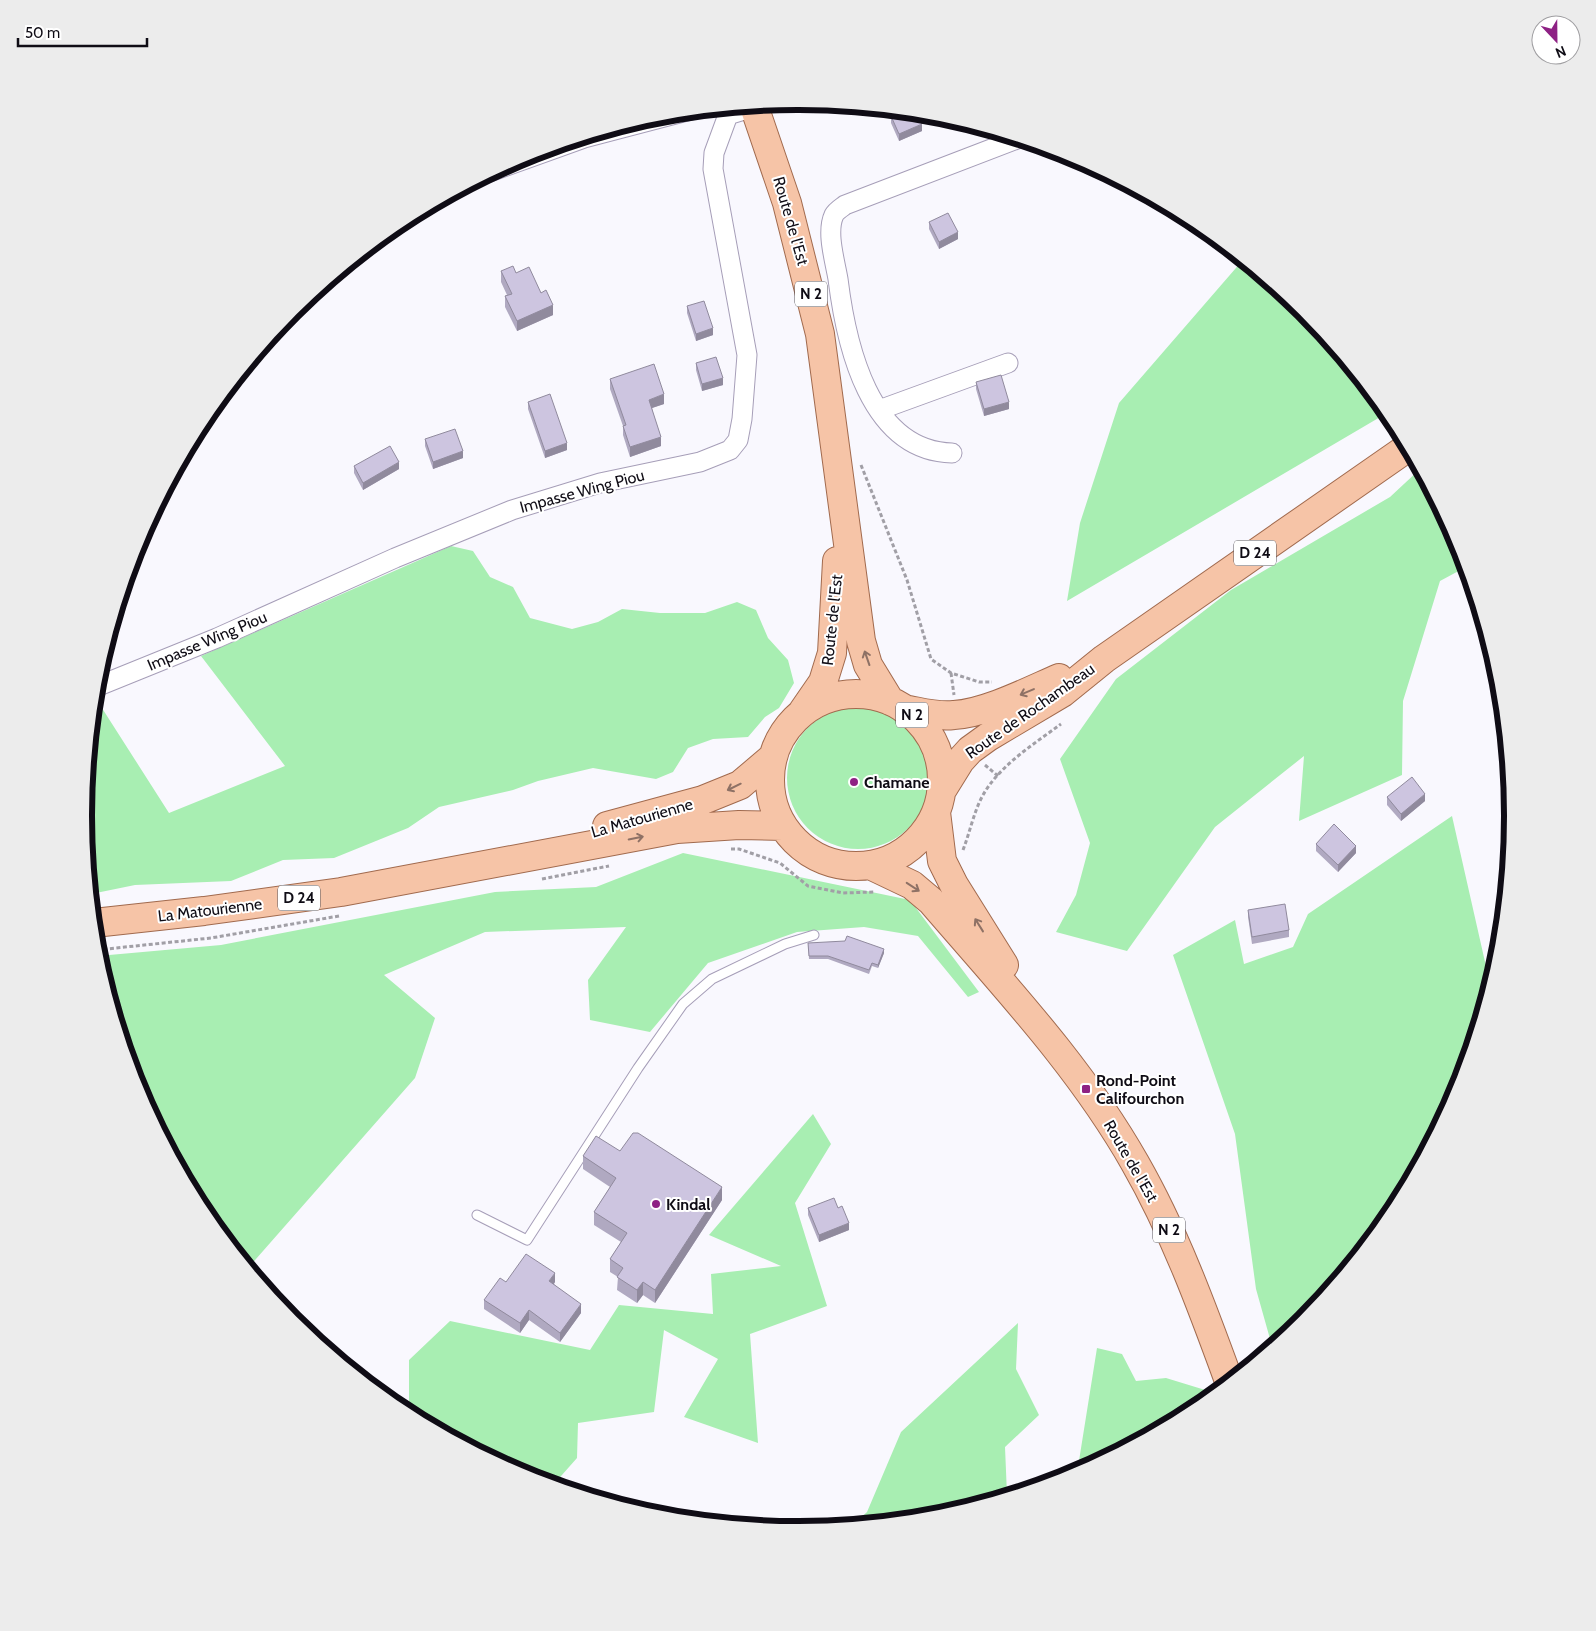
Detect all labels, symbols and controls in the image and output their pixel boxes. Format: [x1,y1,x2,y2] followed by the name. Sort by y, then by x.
[18,15,146,47] scale bar
[1531,15,1581,65] north arrow
[25,24,60,42] text: 50 m
[1553,42,1569,62] text: N
[769,174,813,268] street label: Route de l'Est
[795,282,827,306] road number: N 2
[518,465,646,517] street label: Impasse Wing Piou
[1234,540,1276,566] road number: D 24
[818,573,846,667] street label: Route de l'Est
[144,607,270,675] street label: Impasse Wing Piou
[861,651,871,667] one-way arrow
[962,659,1098,763] street label: Route de Rochambeau
[1020,688,1035,698] one-way arrow
[896,702,928,728] road number: N 2
[864,773,929,792] place label: Chamane
[848,776,860,788] marker: Chamane
[727,782,742,792] one-way arrow
[589,794,695,842] street label: La Matourienne
[627,833,643,842] one-way arrow
[906,882,920,892] one-way arrow
[278,886,320,910] road number: D 24
[157,894,263,926] street label: La Matourienne
[973,918,983,932] one-way arrow
[1096,1071,1184,1108] place label: Rond-Point Califourchon
[1080,1083,1092,1095] marker: Rond-Point Califourchon
[1100,1117,1162,1206] street label: Route de l'Est
[666,1195,710,1214] place label: Kindal
[650,1198,662,1210] marker: Kindal
[1153,1218,1185,1242] road number: N 2

